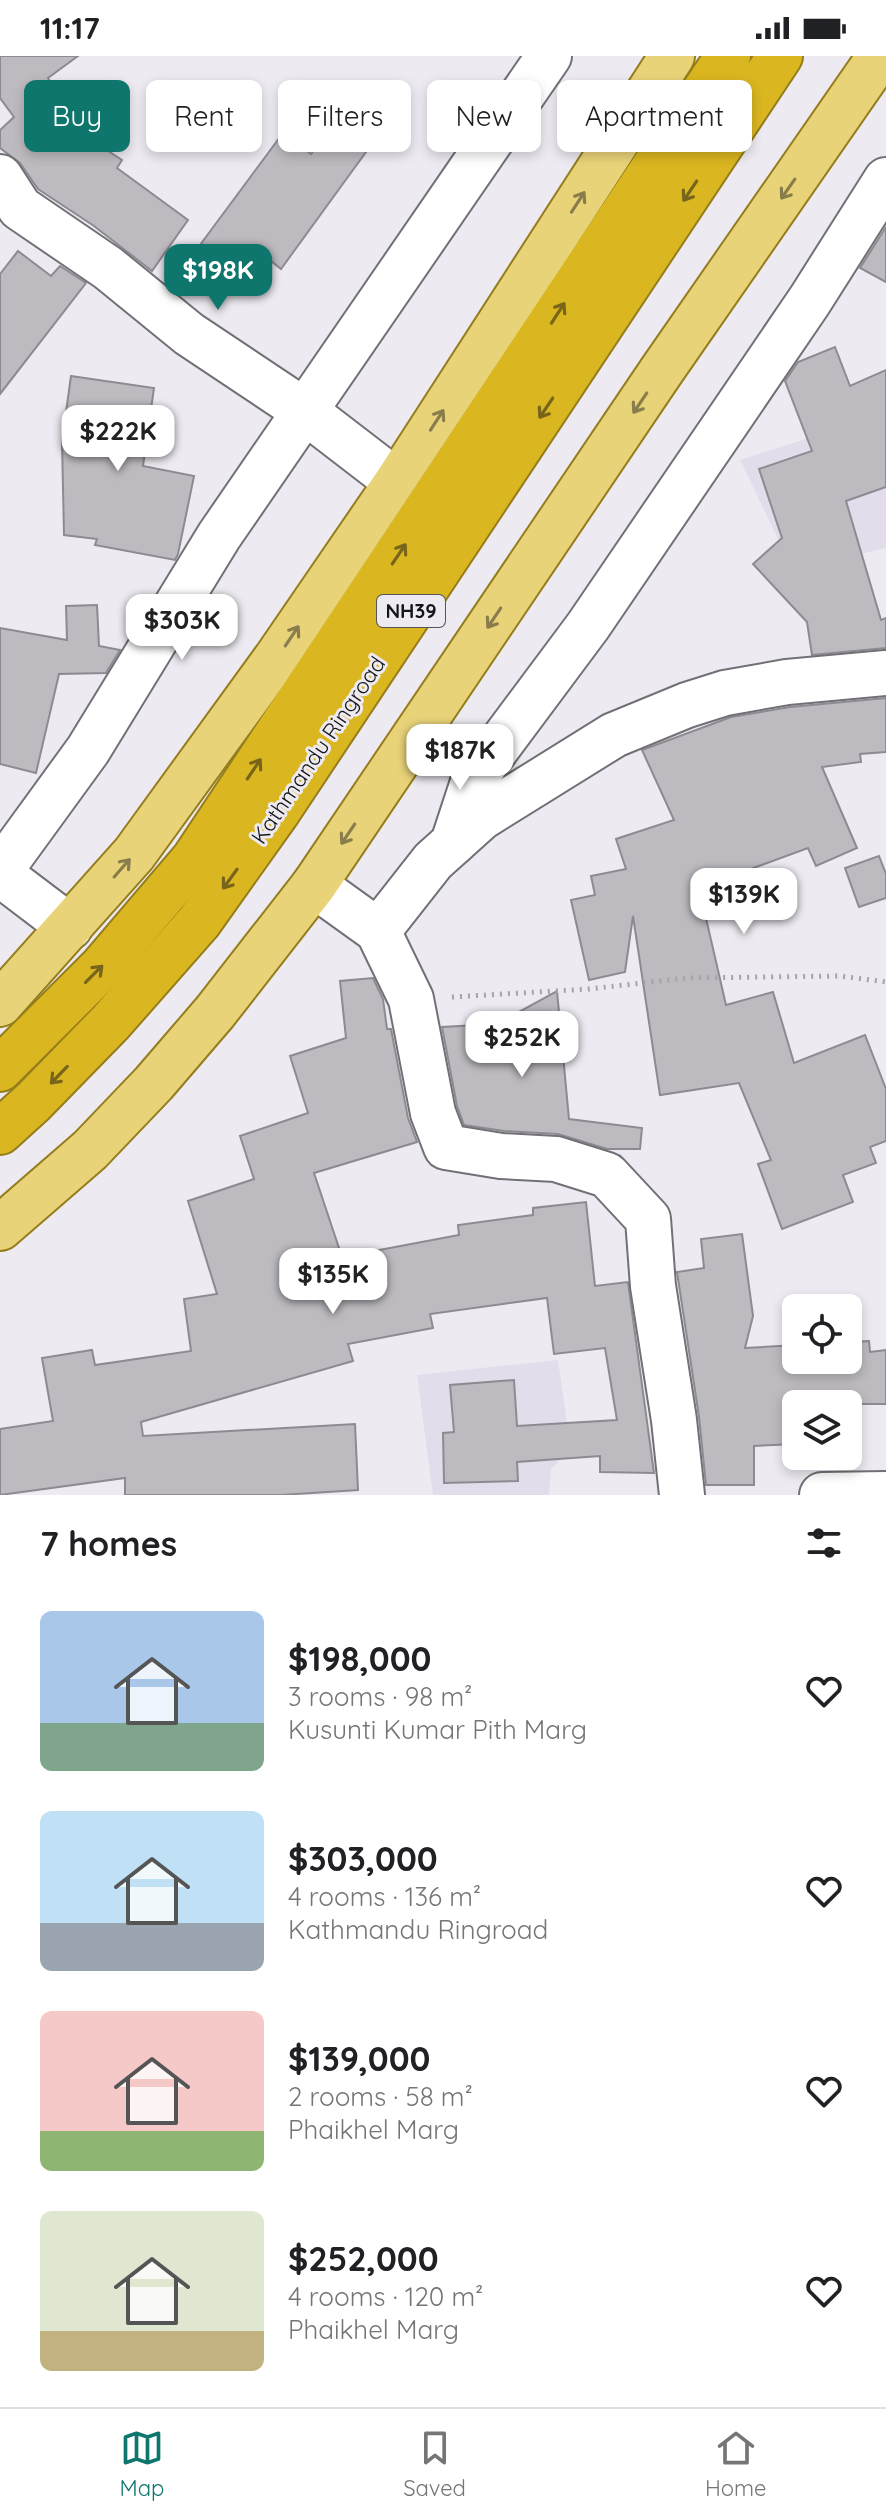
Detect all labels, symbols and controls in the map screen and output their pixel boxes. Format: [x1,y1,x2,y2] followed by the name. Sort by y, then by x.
[40,9,100,47] text: 11:17
[24,80,130,152] chip: Buy
[146,80,262,152] chip: Rent
[278,80,411,152] chip: Filters
[427,80,541,152] chip: New
[557,80,752,152] chip: Apartment
[780,178,796,200] one-way arrow
[682,179,698,202] one-way arrow
[570,191,586,214] one-way arrow
[162,244,274,312] pin: $198K
[182,253,254,286] text: $198K
[550,303,566,325] one-way arrow
[632,391,648,414] one-way arrow
[538,396,555,418] one-way arrow
[62,405,174,473] pin: $222K
[429,410,445,432] one-way arrow
[80,414,156,447] text: $222K
[391,543,407,565] one-way arrow
[126,594,238,662] pin: $303K
[377,595,445,627] road number: NH39
[144,603,220,636] text: $303K
[486,607,502,629] one-way arrow
[283,625,300,647] one-way arrow
[245,651,391,849] street label: Kathmandu Ringroad
[404,724,516,792] pin: $187K
[424,733,496,766] text: $187K
[246,759,262,781] one-way arrow
[340,822,357,844] one-way arrow
[112,859,130,879] one-way arrow
[222,868,239,889] one-way arrow
[688,868,800,936] pin: $139K
[708,877,780,910] text: $139K
[84,965,103,984] one-way arrow
[466,1011,578,1079] pin: $252K
[483,1020,561,1053] text: $252K
[50,1065,69,1085] one-way arrow
[277,1248,389,1316] pin: $135K
[297,1257,369,1290] text: $135K
[782,1294,862,1470] map controls
[782,1294,862,1374] button: locate
[782,1390,862,1470] button: layers
[802,1521,846,1565] icon: filters
[40,1522,177,1565] text: 7 homes
[288,1637,431,1680] text: $198,000
[104,1643,200,1739] icon: home
[802,1669,846,1713] icon: heart
[288,1680,472,1713] text: 3 rooms · 98 m²
[288,1713,587,1746] text: Kusunti Kumar Pith Marg
[288,1837,438,1880] text: $303,000
[104,1843,200,1939] icon: home
[802,1869,846,1913] icon: heart
[288,1880,481,1913] text: 4 rooms · 136 m²
[288,1913,548,1946] text: Kathmandu Ringroad
[288,2037,430,2080] text: $139,000
[104,2043,200,2139] icon: home
[802,2069,846,2113] icon: heart
[288,2080,473,2113] text: 2 rooms · 58 m²
[288,2113,459,2146] text: Phaikhel Marg
[288,2237,439,2280] text: $252,000
[104,2243,200,2339] icon: home
[802,2269,846,2313] icon: heart
[288,2280,483,2313] text: 4 rooms · 120 m²
[288,2313,459,2346] text: Phaikhel Marg
[119,2426,164,2502] tab: Map
[403,2426,466,2502] tab: Saved
[705,2426,767,2502] tab: Home

